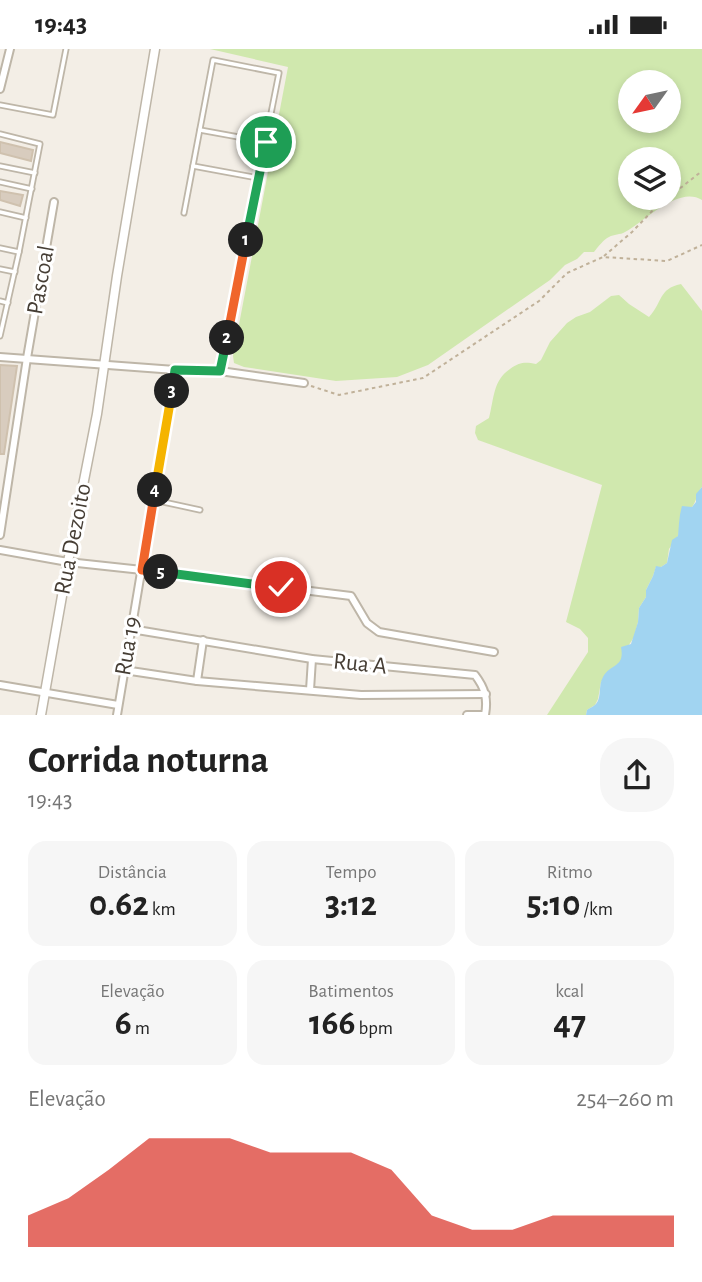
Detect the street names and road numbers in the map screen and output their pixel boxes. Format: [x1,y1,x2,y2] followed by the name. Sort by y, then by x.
[23,244,59,316] street label: Pascoal
[50,481,96,597] street label: Rua Dezoito
[111,615,145,677] street label: Rua 19
[332,649,388,679] street label: Rua A

